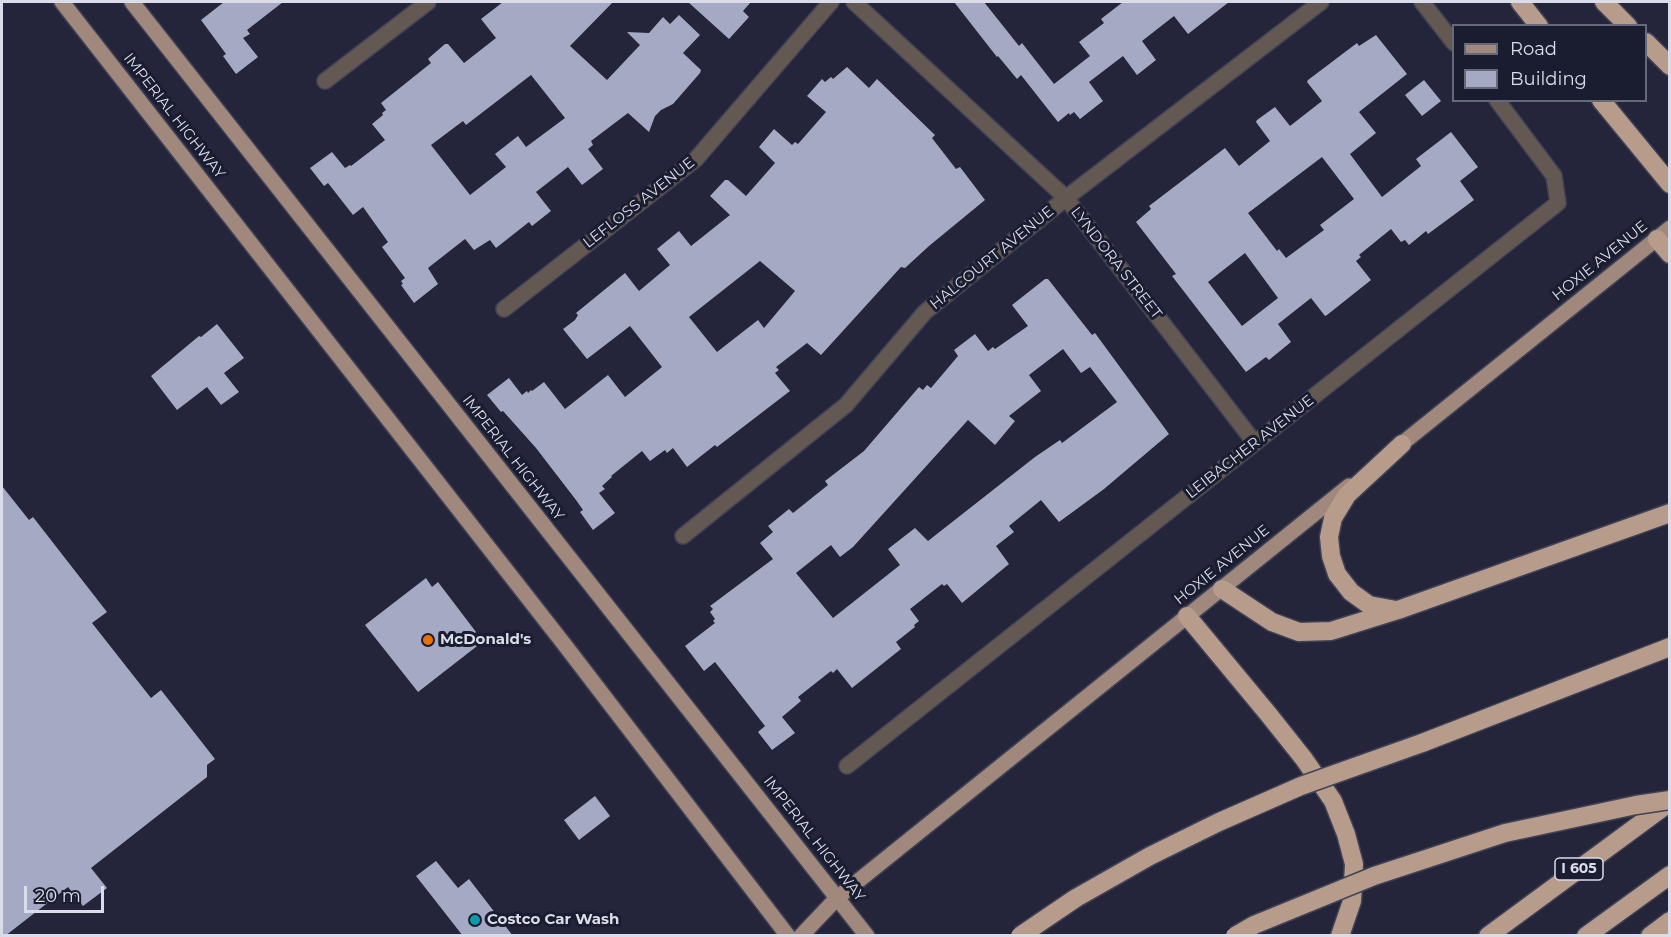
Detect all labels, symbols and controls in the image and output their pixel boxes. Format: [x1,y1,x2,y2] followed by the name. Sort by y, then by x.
[1452,24,1647,102] legend
[1510,38,1557,60] text: Road
[119,50,229,182] street label: IMPERIAL HIGHWAY
[1510,68,1587,90] text: Building
[580,154,698,252] street label: LEFLOSS AVENUE
[926,203,1058,313] street label: HALCOURT AVENUE
[1067,204,1165,322] street label: LYNDORA STREET
[1549,217,1651,305] street label: HOXIE AVENUE
[1182,391,1318,503] street label: LEIBACHER AVENUE
[458,392,568,524] street label: IMPERIAL HIGHWAY
[1171,521,1273,609] street label: HOXIE AVENUE
[440,631,531,649] place label: McDonald's
[421,633,435,647] marker: McDonald's
[759,773,869,905] street label: IMPERIAL HIGHWAY
[1555,858,1603,880] road number: I 605
[27,874,106,912] scale bar
[35,885,81,907] text: 20 m
[487,911,619,929] place label: Costco Car Wash
[468,913,482,927] marker: Costco Car Wash

